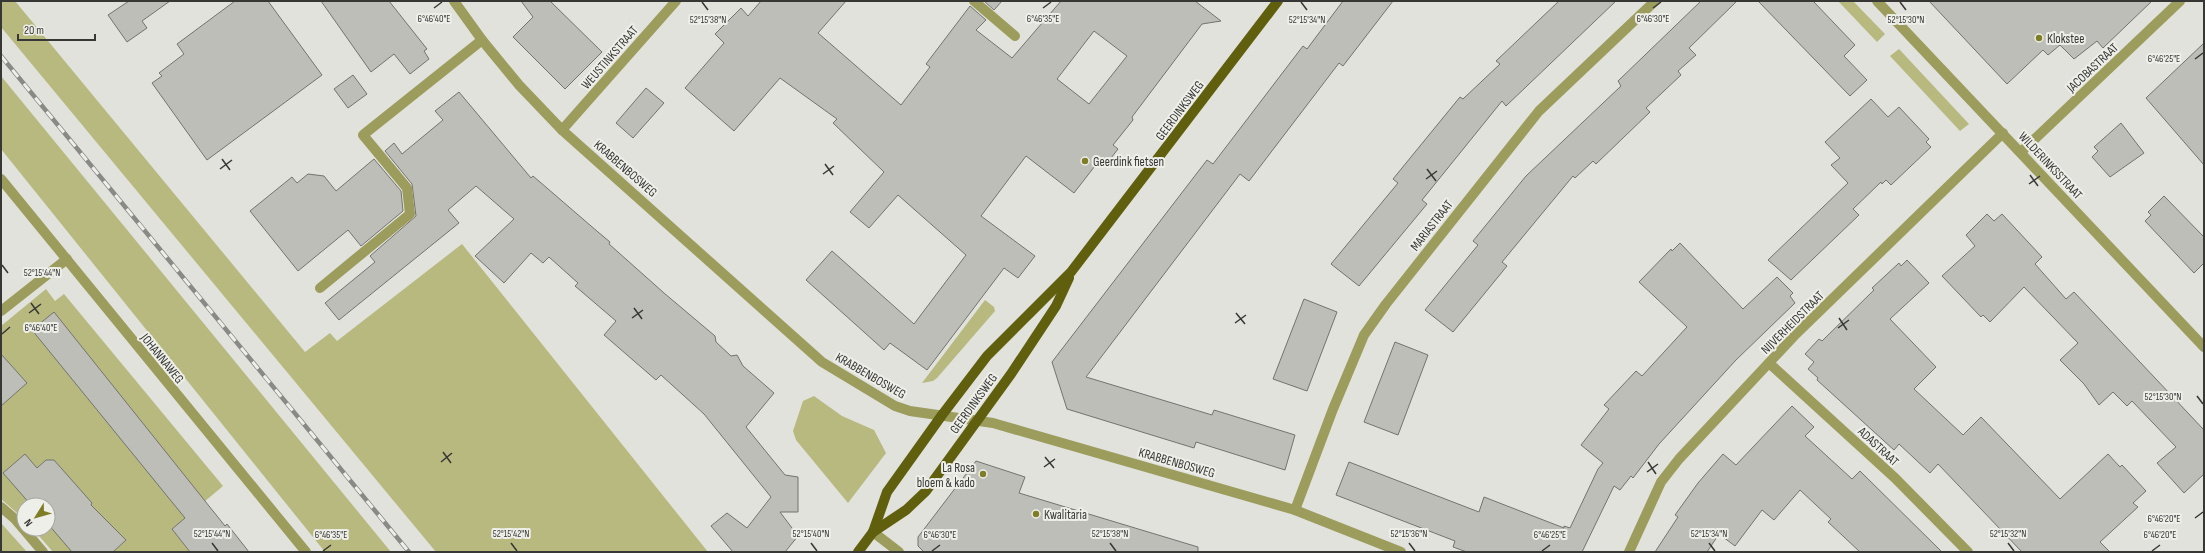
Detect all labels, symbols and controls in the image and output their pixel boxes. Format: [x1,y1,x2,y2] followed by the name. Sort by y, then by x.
[418,13,450,25] text: 6°46'40"E
[1027,13,1059,25] text: 6°46'35"E
[1637,13,1669,25] text: 6°46'30"E
[690,14,726,26] text: 52°15'38"N
[1289,14,1325,26] text: 52°15'34"N
[1888,14,1924,26] text: 52°15'30"N
[18,16,95,42] scale bar
[24,23,44,38] text: 20 m
[578,23,642,93] street label: WEUSTINKSTRAAT
[2047,31,2085,47] place label: Klokstee
[2034,33,2044,43] marker: Klokstee
[2063,40,2122,96] street label: JACOBASTRAAT
[2148,53,2180,65] text: 6°46'25"E
[1152,78,1207,144] street label: GEERDINKSWEG
[2015,128,2086,203] street label: WILDERINKSSTRAAT
[590,137,660,201] street label: KRABBENBOSWEG
[1093,154,1164,170] place label: Geerdink fietsen
[1080,156,1090,166] marker: Geerdink fietsen
[1407,197,1457,254] street label: MARIASTRAAT
[24,267,60,279] text: 52°15'44"N
[1758,288,1828,358] street label: NIJVERHEIDSTRAAT
[25,322,57,334] text: 6°46'40"E
[137,330,187,387] street label: JOHANNAWEG
[832,349,909,402] street label: KRABBENBOSWEG
[947,370,1001,437] street label: GEERDINKSWEG
[2145,391,2181,403] text: 52°15'30"N
[1854,423,1902,470] street label: ADASTRAAT
[1137,444,1217,481] street label: KRABBENBOSWEG
[917,460,975,491] place label: La Rosa bloem & kado
[978,469,988,479] marker: La Rosa bloem & kado
[16,497,56,537] north arrow
[1044,507,1087,523] place label: Kwalitaria
[1031,509,1041,519] marker: Kwalitaria
[2148,513,2180,525] text: 6°46'20"E
[21,516,35,529] text: N
[194,528,230,540] text: 52°15'44"N
[493,528,529,540] text: 52°15'42"N
[793,528,829,540] text: 52°15'40"N
[1092,528,1128,540] text: 52°15'38"N
[1391,528,1427,540] text: 52°15'36"N
[1691,528,1727,540] text: 52°15'34"N
[1990,528,2026,540] text: 52°15'32"N
[315,529,347,541] text: 6°46'35"E
[924,529,956,541] text: 6°46'30"E
[1534,529,1566,541] text: 6°46'25"E
[2144,529,2176,541] text: 6°46'20"E

